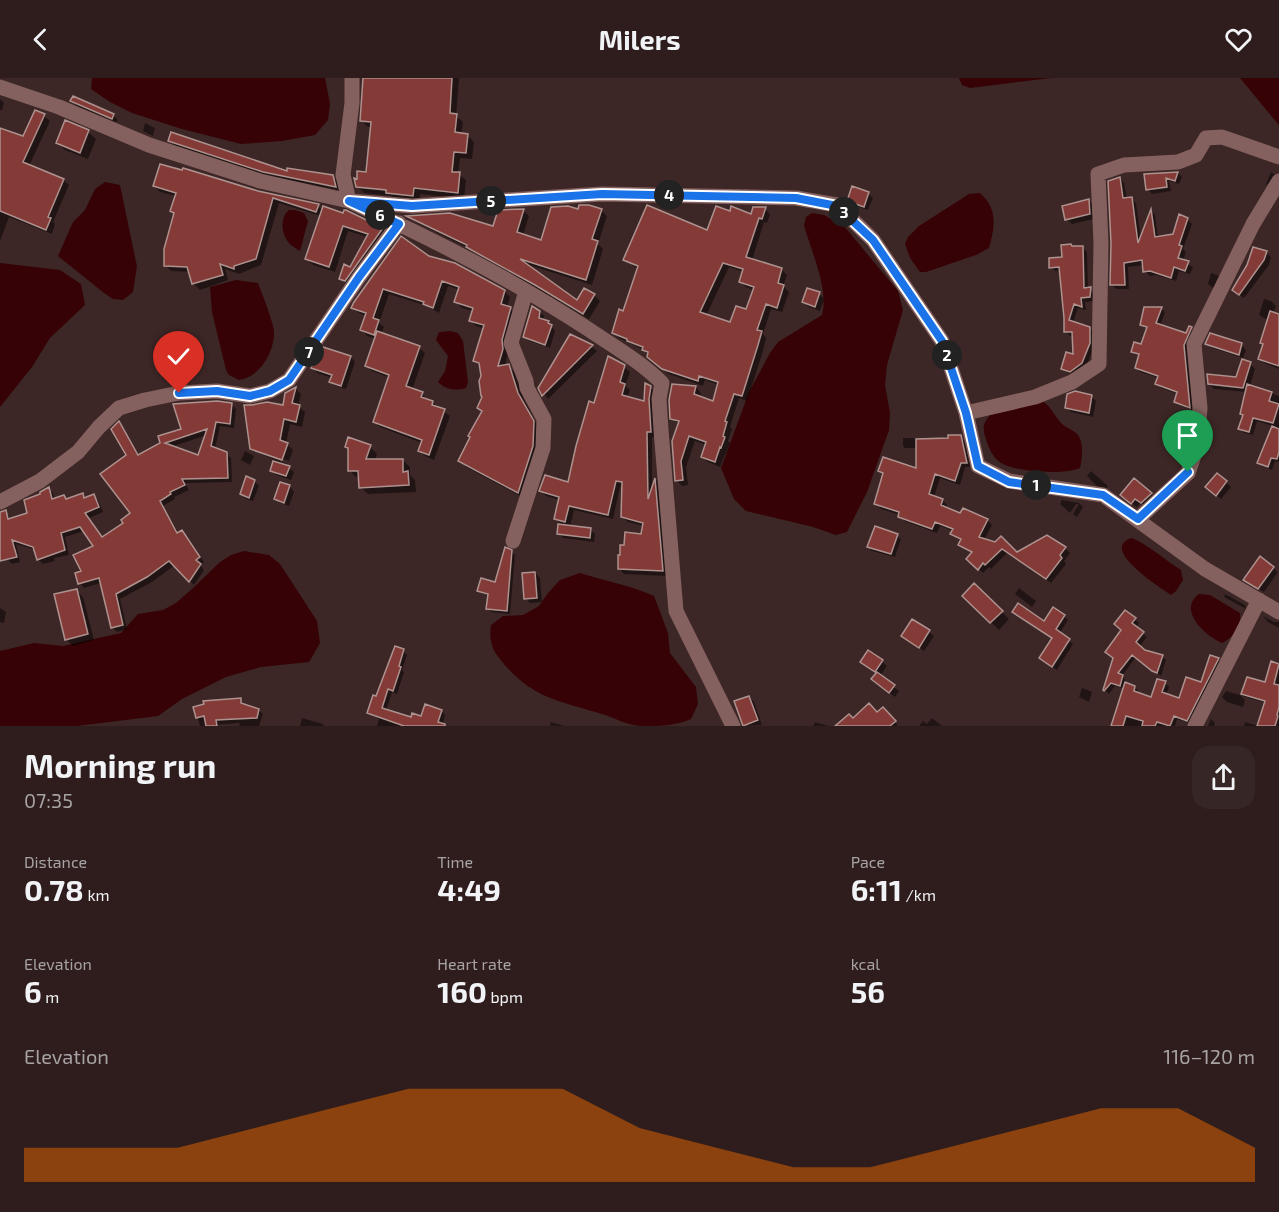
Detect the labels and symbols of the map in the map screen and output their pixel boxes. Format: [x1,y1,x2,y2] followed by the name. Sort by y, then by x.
[654,180,684,210] pin: 4
[476,186,506,216] pin: 5
[829,197,859,227] pin: 3
[365,200,395,230] pin: 6
[153,331,204,393] pin
[294,337,324,367] pin: 7
[932,340,962,370] pin: 2
[1162,410,1213,472] pin
[1021,470,1051,500] pin: 1

